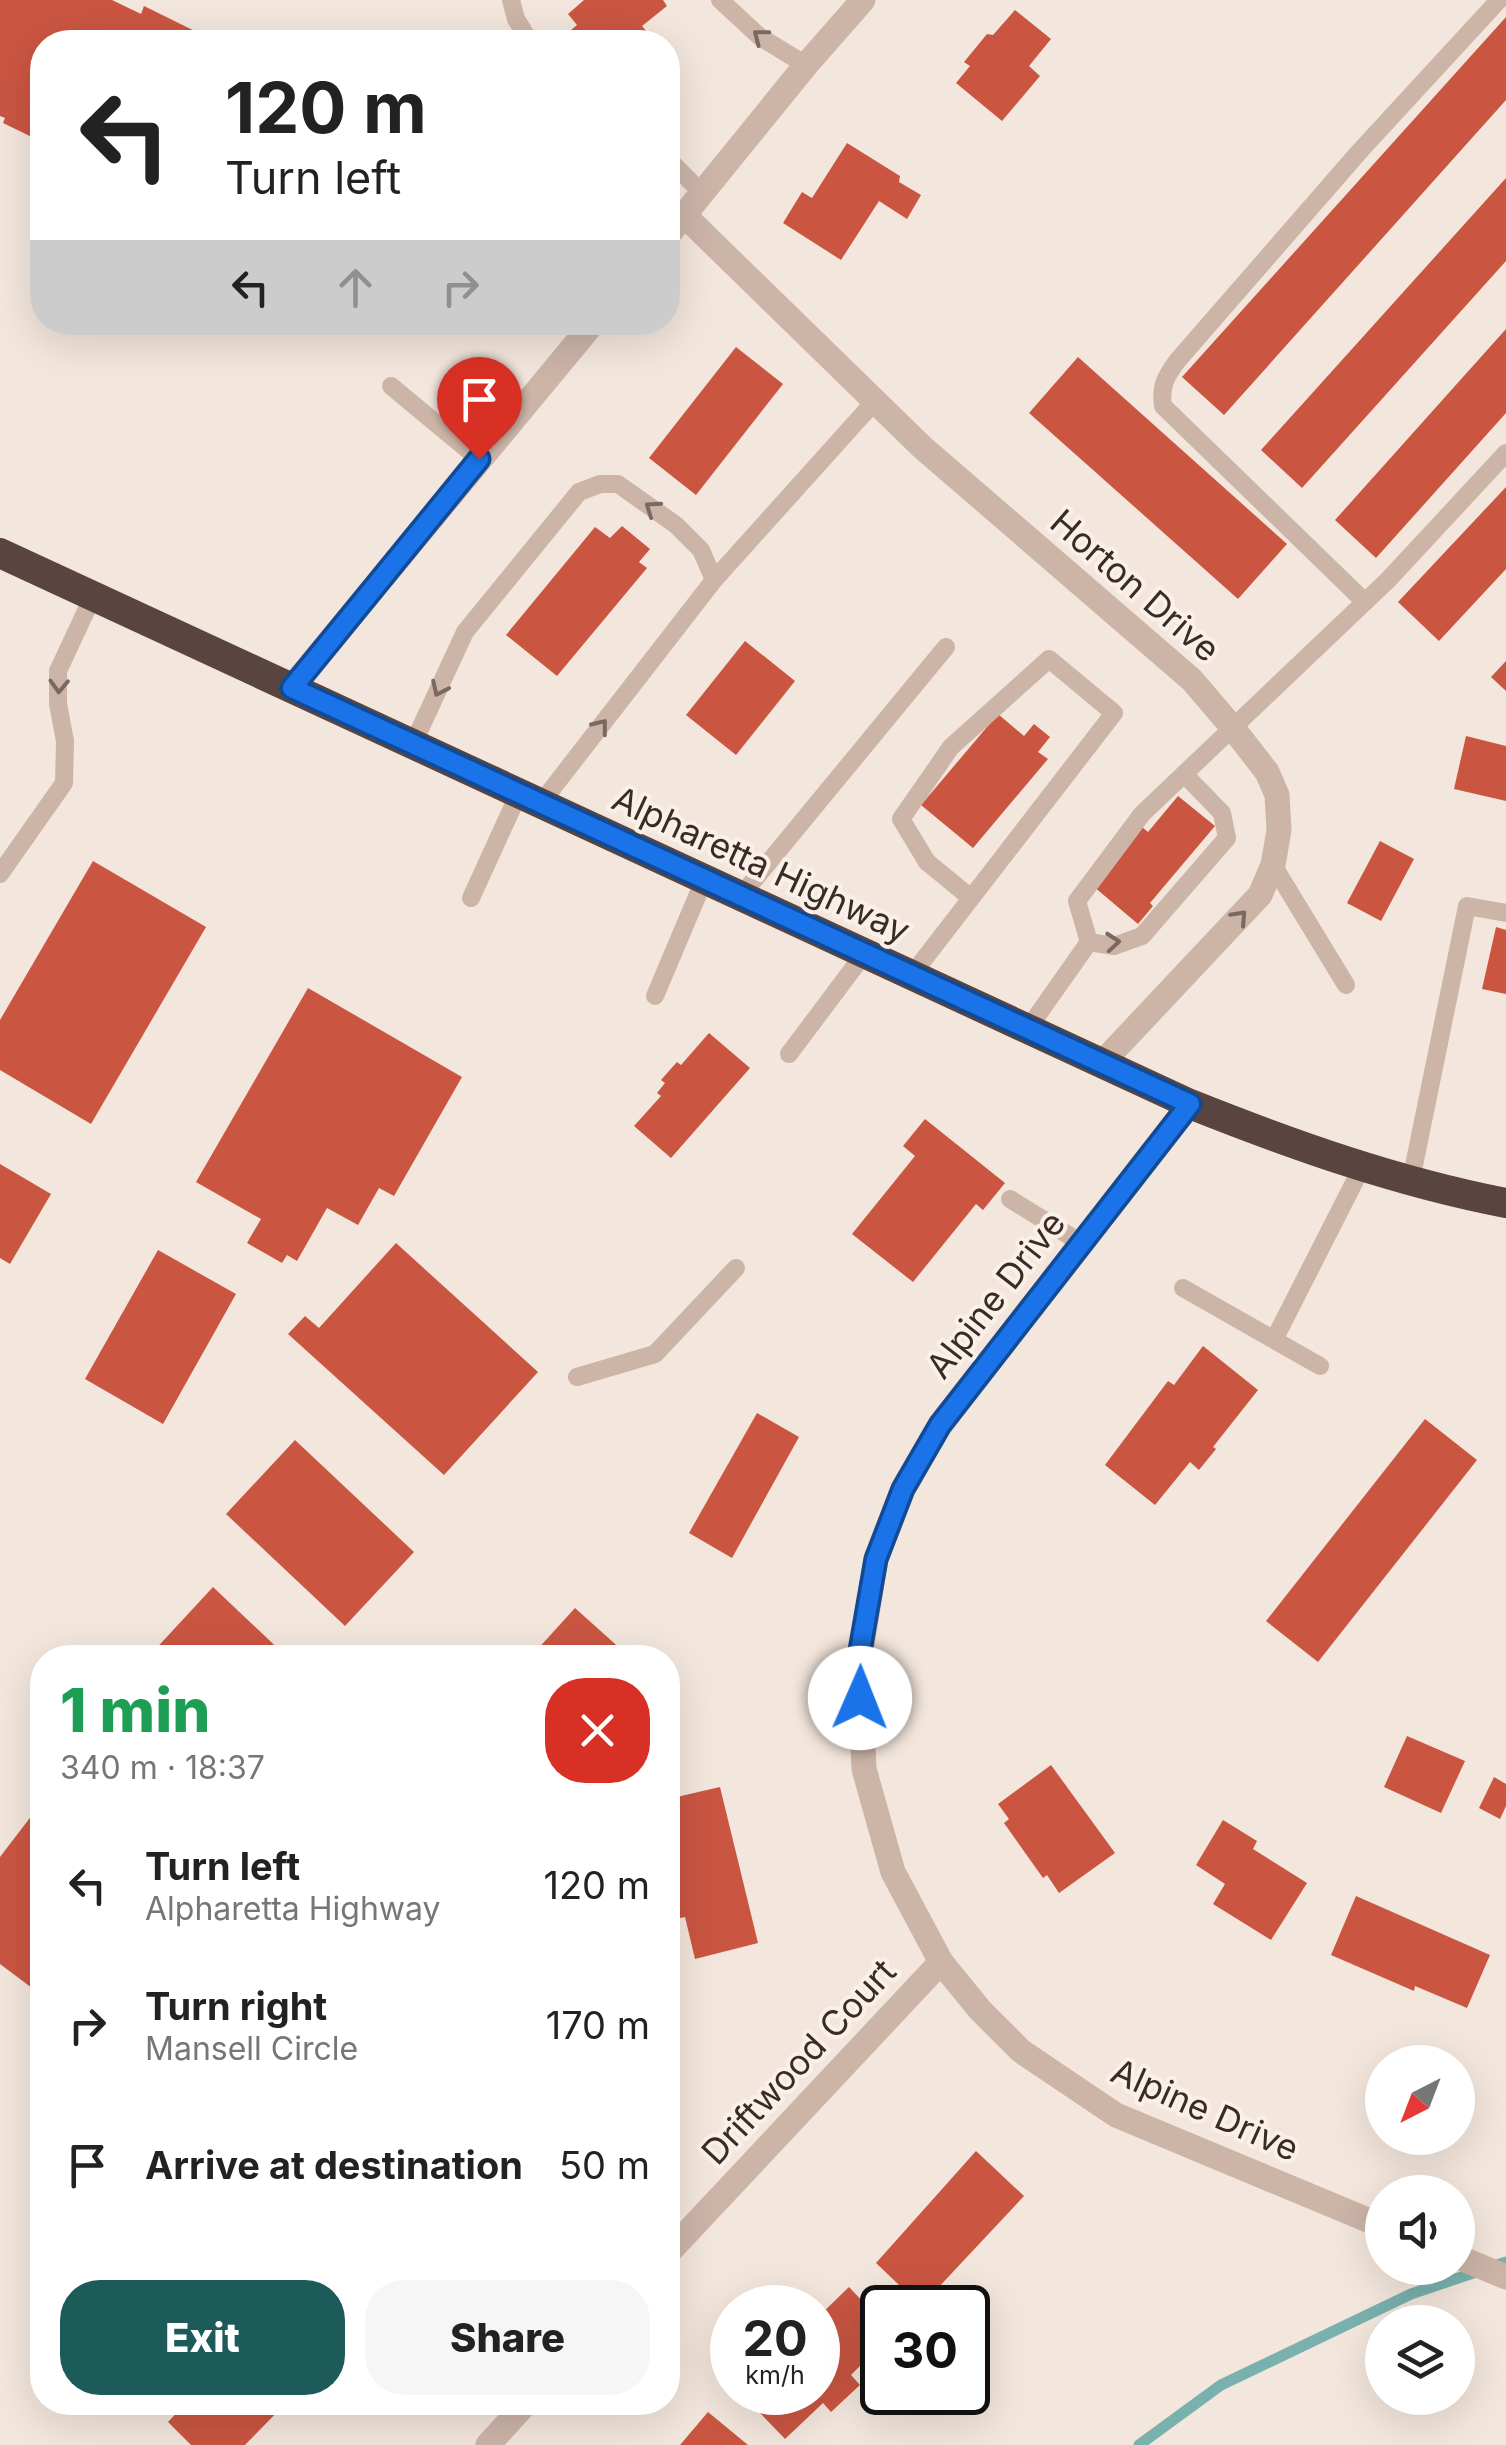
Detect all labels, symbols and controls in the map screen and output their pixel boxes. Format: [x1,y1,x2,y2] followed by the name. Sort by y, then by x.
[753,30,771,47] one-way arrow
[225,65,427,150] text: 120 m
[60,70,190,200] icon: left
[225,150,401,205] text: Turn left
[223,260,278,315] icon: left
[328,260,383,315] icon: ahead
[433,260,488,315] icon: right
[437,357,522,460] pin
[452,372,507,427] icon: arrive
[1043,500,1229,670] street label: Horton Drive
[645,502,664,520] one-way arrow
[431,678,451,696] one-way arrow
[49,679,70,695] one-way arrow
[589,719,607,737] one-way arrow
[606,777,917,951] street label: Alpharetta Highway
[1228,910,1246,929] one-way arrow
[1105,931,1121,953] one-way arrow
[917,1203,1073,1386] street label: Alpine Drive
[808,1646,912,1750] position arrow
[60,1674,210,1746] text: 1 min
[545,1678,650,1783] button: close
[60,1748,265,1787] text: 340 m · 18:37
[145,1843,300,1889] text: Turn left
[60,1858,115,1913] icon: left
[543,1862,650,1908] text: 120 m
[145,1889,441,1928] text: Alpharetta Highway
[693,1950,904,2172] street label: Driftwood Court
[145,1983,327,2029] text: Turn right
[60,1998,115,2053] icon: right
[546,2002,650,2048] text: 170 m
[145,2029,358,2068] text: Mansell Circle
[1365,2045,1475,2155] north arrow
[1365,2045,1475,2415] map controls
[1105,2049,1305,2169] street label: Alpine Drive
[60,2138,115,2193] icon: arrive
[145,2142,523,2188] text: Arrive at destination
[559,2142,650,2188] text: 50 m
[1365,2175,1475,2285] button: sound
[60,2280,345,2395] button: Exit
[365,2280,650,2395] button: Share
[860,2285,990,2415] speed limit sign: 30
[1365,2305,1475,2415] button: layers
[742,2308,808,2368] text: 20
[745,2360,805,2390] text: km/h

